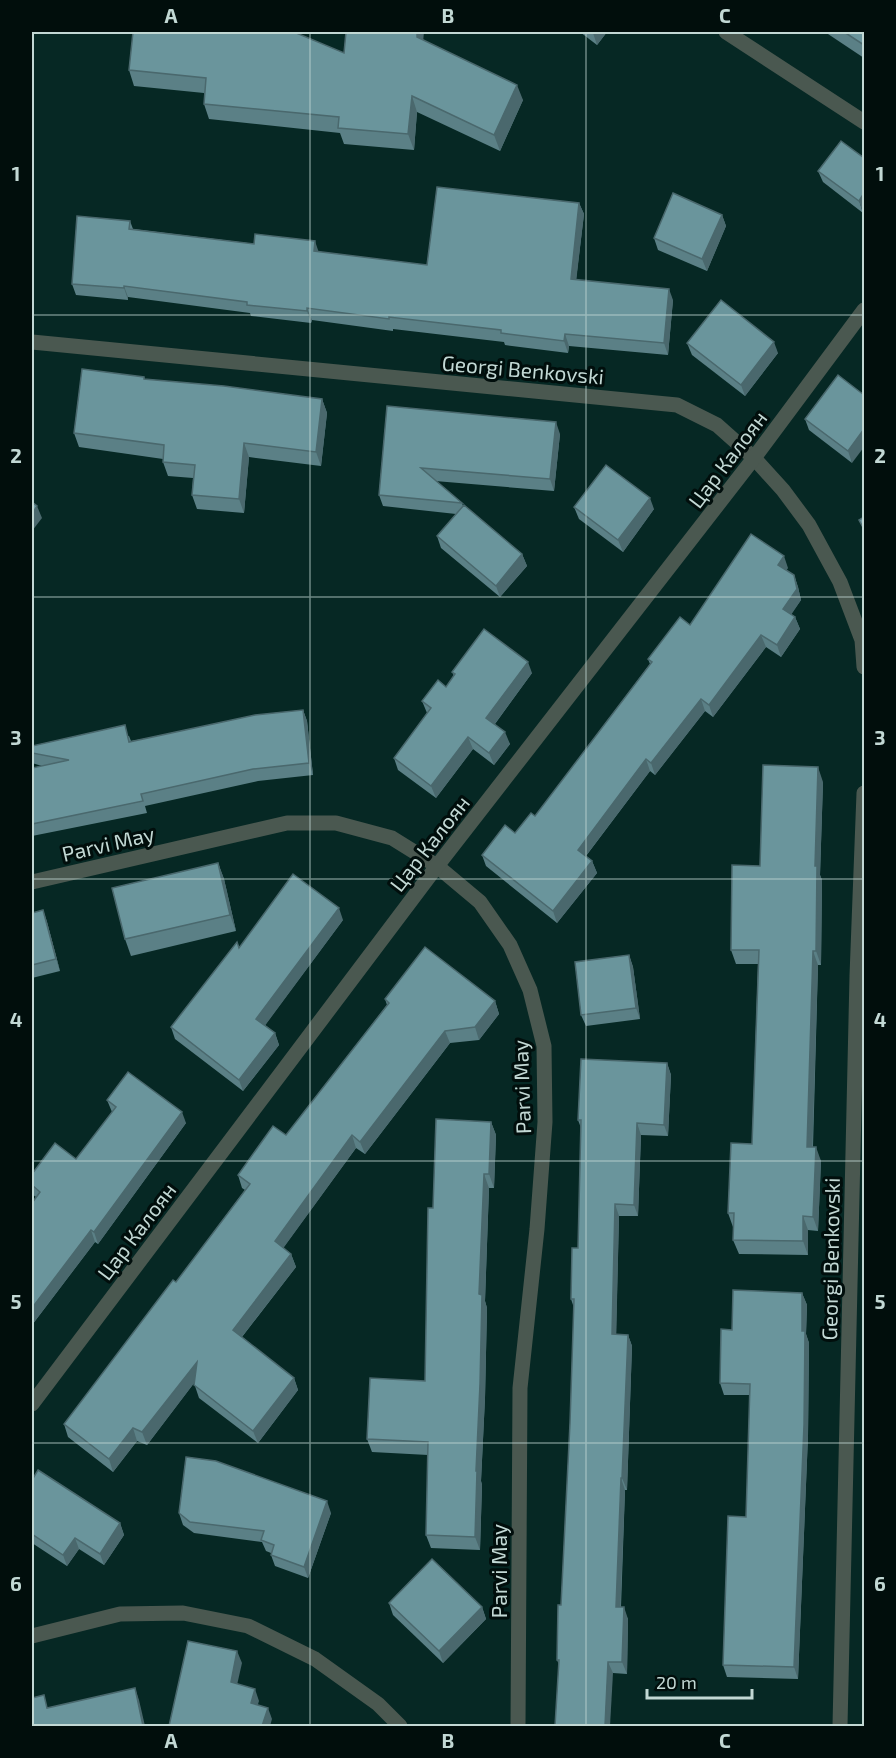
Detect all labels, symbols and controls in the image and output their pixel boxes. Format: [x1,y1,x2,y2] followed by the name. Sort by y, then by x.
[164,3,178,27] text: A
[442,3,454,27] text: B
[719,3,731,27] text: C
[12,161,20,185] text: 1
[876,161,884,185] text: 1
[441,349,605,389] street label: Georgi Benkovski
[683,406,771,512] street label: Цар Калоян
[10,443,22,467] text: 2
[874,443,886,467] text: 2
[10,725,22,749] text: 3
[874,725,886,749] text: 3
[384,790,474,896] street label: Цар Калоян
[59,820,157,866] street label: Parvi May
[10,1007,23,1031] text: 4
[874,1007,887,1031] text: 4
[507,1039,535,1135] street label: Parvi May
[816,1177,844,1341] street label: Georgi Benkovski
[92,1178,180,1284] street label: Цар Калоян
[10,1289,22,1313] text: 5
[874,1289,886,1313] text: 5
[486,1524,511,1618] street label: Parvi May
[10,1571,22,1595] text: 6
[874,1571,886,1595] text: 6
[647,1662,752,1700] scale bar
[656,1671,697,1693] text: 20 m
[164,1728,178,1752] text: A
[442,1728,454,1752] text: B
[719,1728,731,1752] text: C

